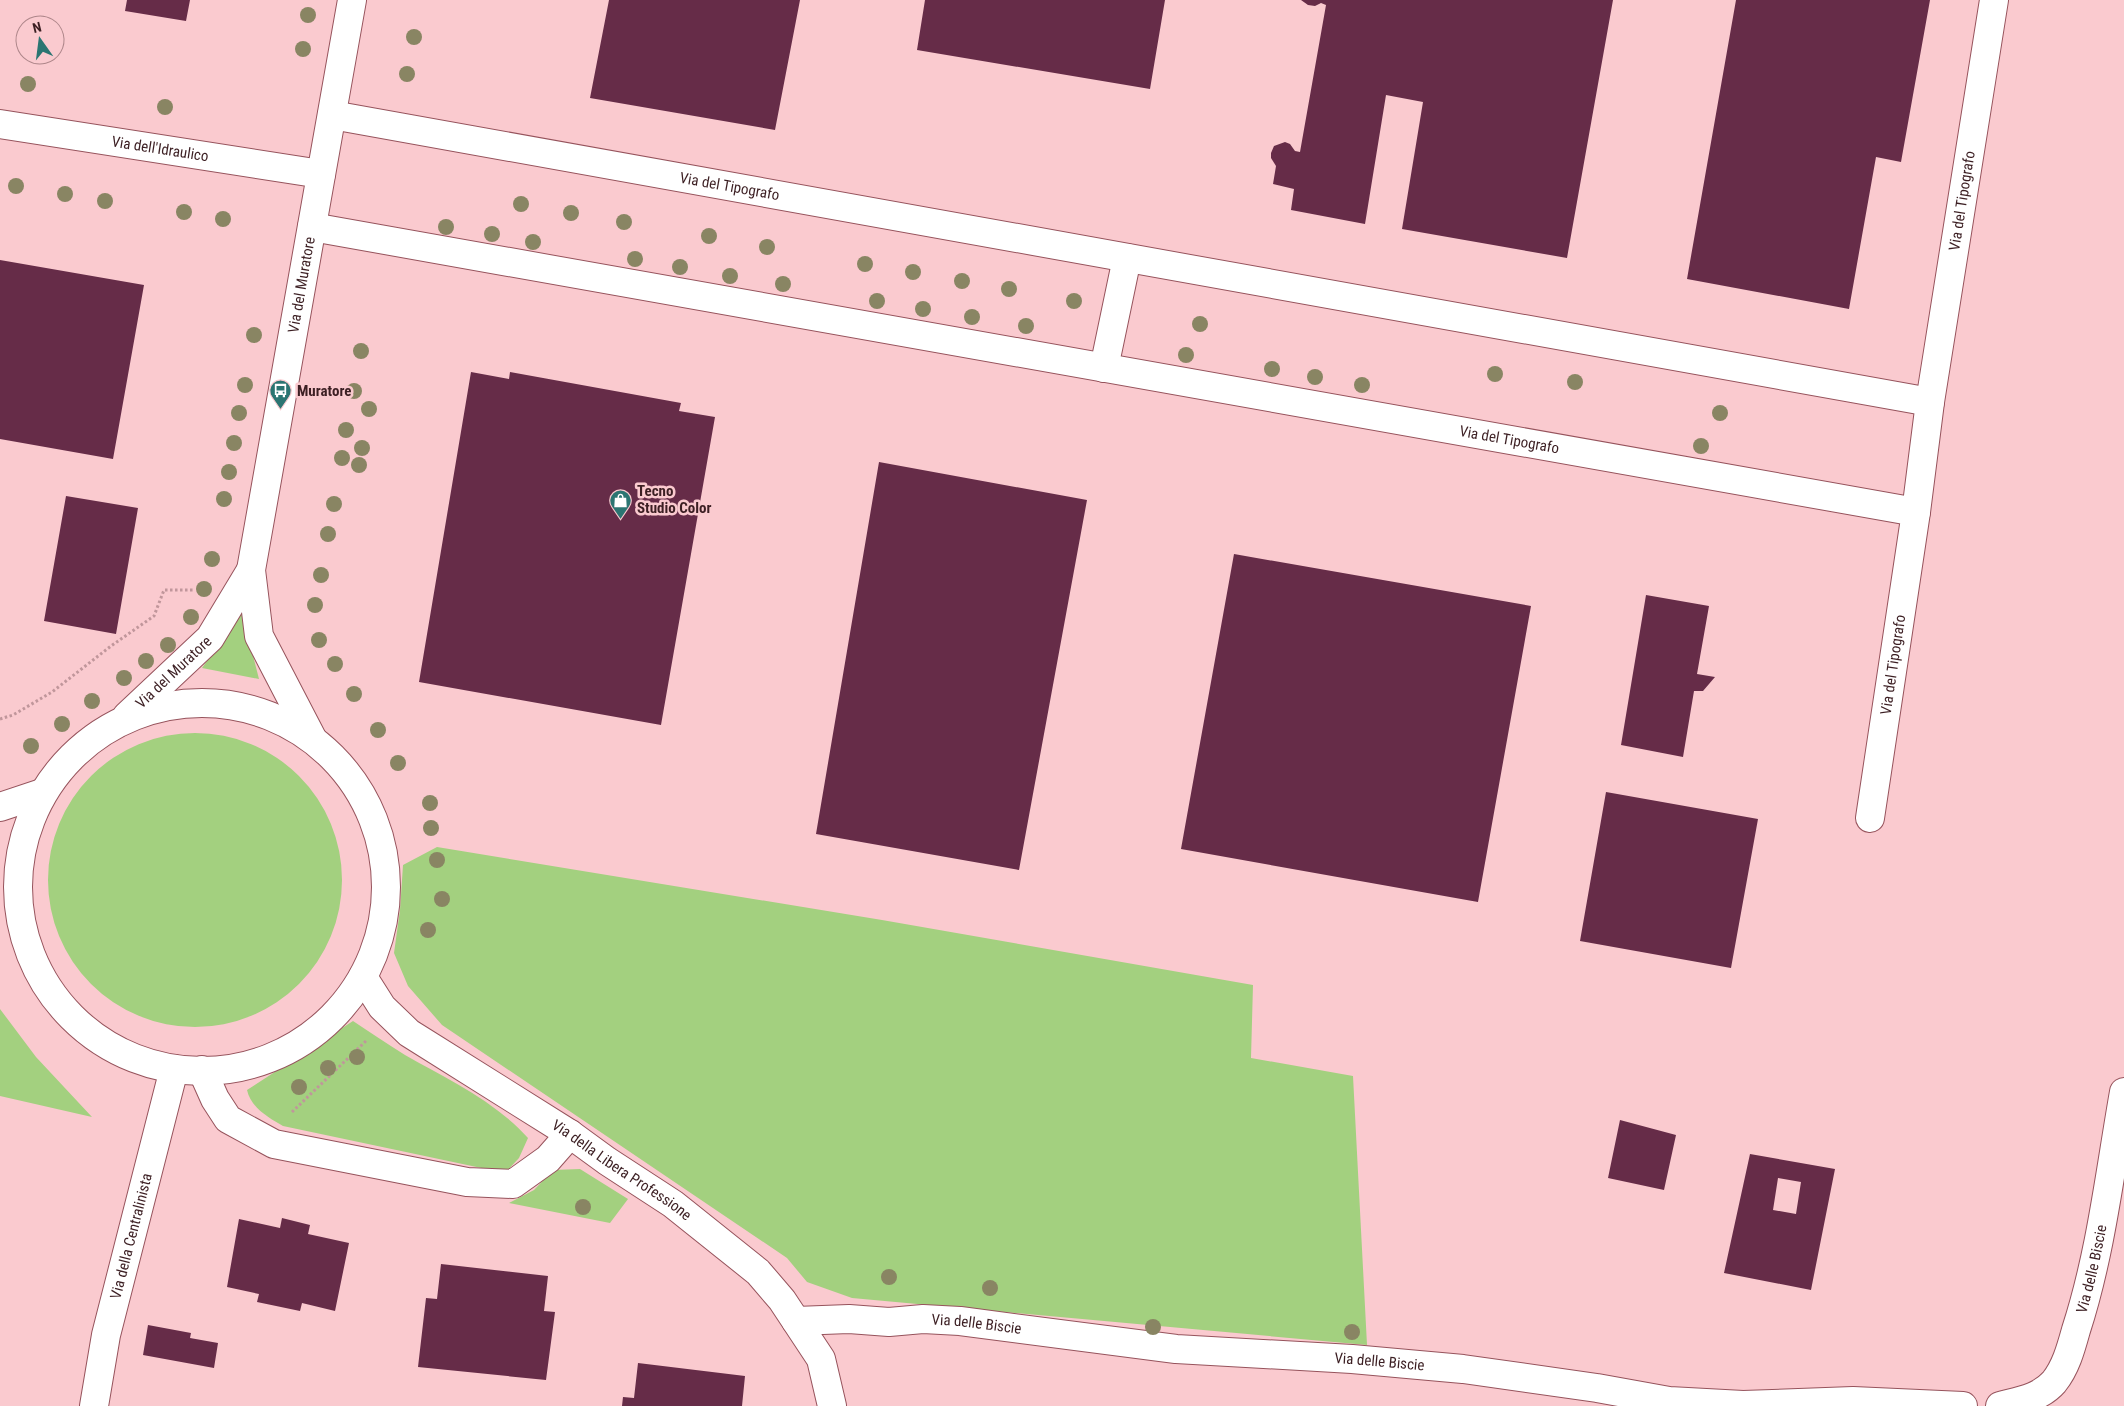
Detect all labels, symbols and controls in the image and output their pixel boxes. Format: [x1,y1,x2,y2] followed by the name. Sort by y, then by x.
[15,15,65,65] north arrow
[31,19,43,36] text: N
[110,133,210,165] street label: Via dell'Idraulico
[1945,150,1979,252] street label: Via del Tipografo
[678,169,781,204] street label: Via del Tipografo
[284,235,319,334] street label: Via del Muratore
[269,379,293,410] bus stop icon: Muratore
[297,382,351,400] place label: Muratore
[1458,422,1561,457] street label: Via del Tipografo
[637,482,711,517] place label: Tecno Studio Color
[609,488,633,519] shop icon: Tecno Studio Color
[1877,613,1909,716] street label: Via del Tipografo
[132,632,215,712] street label: Via del Muratore
[548,1116,695,1224] street label: Via della Libera Professione
[107,1171,156,1301] street label: Via della Centralinista
[2073,1223,2111,1315] street label: Via delle Biscie
[931,1310,1022,1338] street label: Via delle Biscie
[1334,1349,1425,1374] street label: Via delle Biscie

